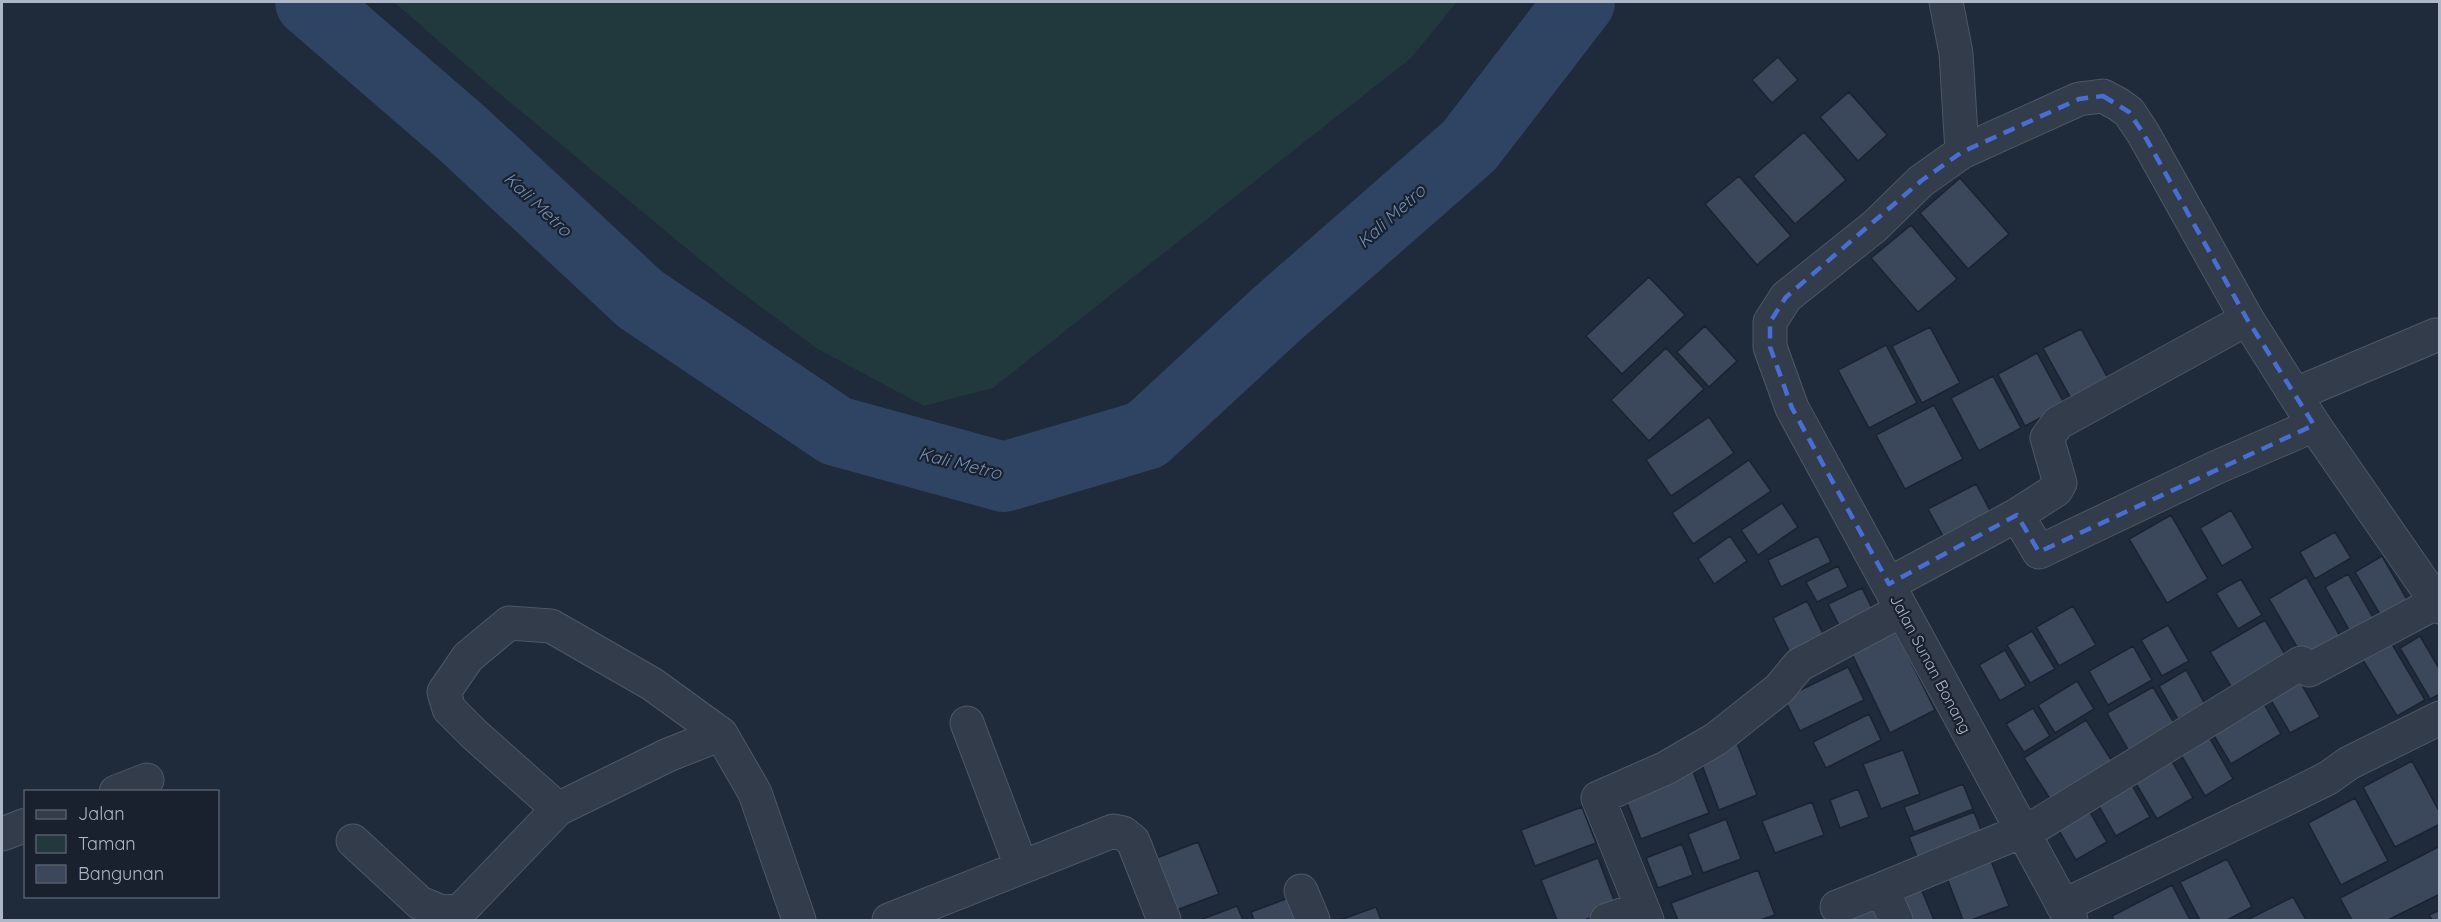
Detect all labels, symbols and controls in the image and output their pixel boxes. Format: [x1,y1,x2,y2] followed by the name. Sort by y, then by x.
[499,167,578,242] water label: Kali Metro
[1352,178,1431,253] water label: Kali Metro
[916,442,1005,485] water label: Kali Metro
[1886,591,1976,737] street label: Jalan Sunan Bonang
[24,790,219,898] legend
[78,802,125,825] text: Jalan
[78,832,136,855] text: Taman
[78,862,164,885] text: Bangunan

